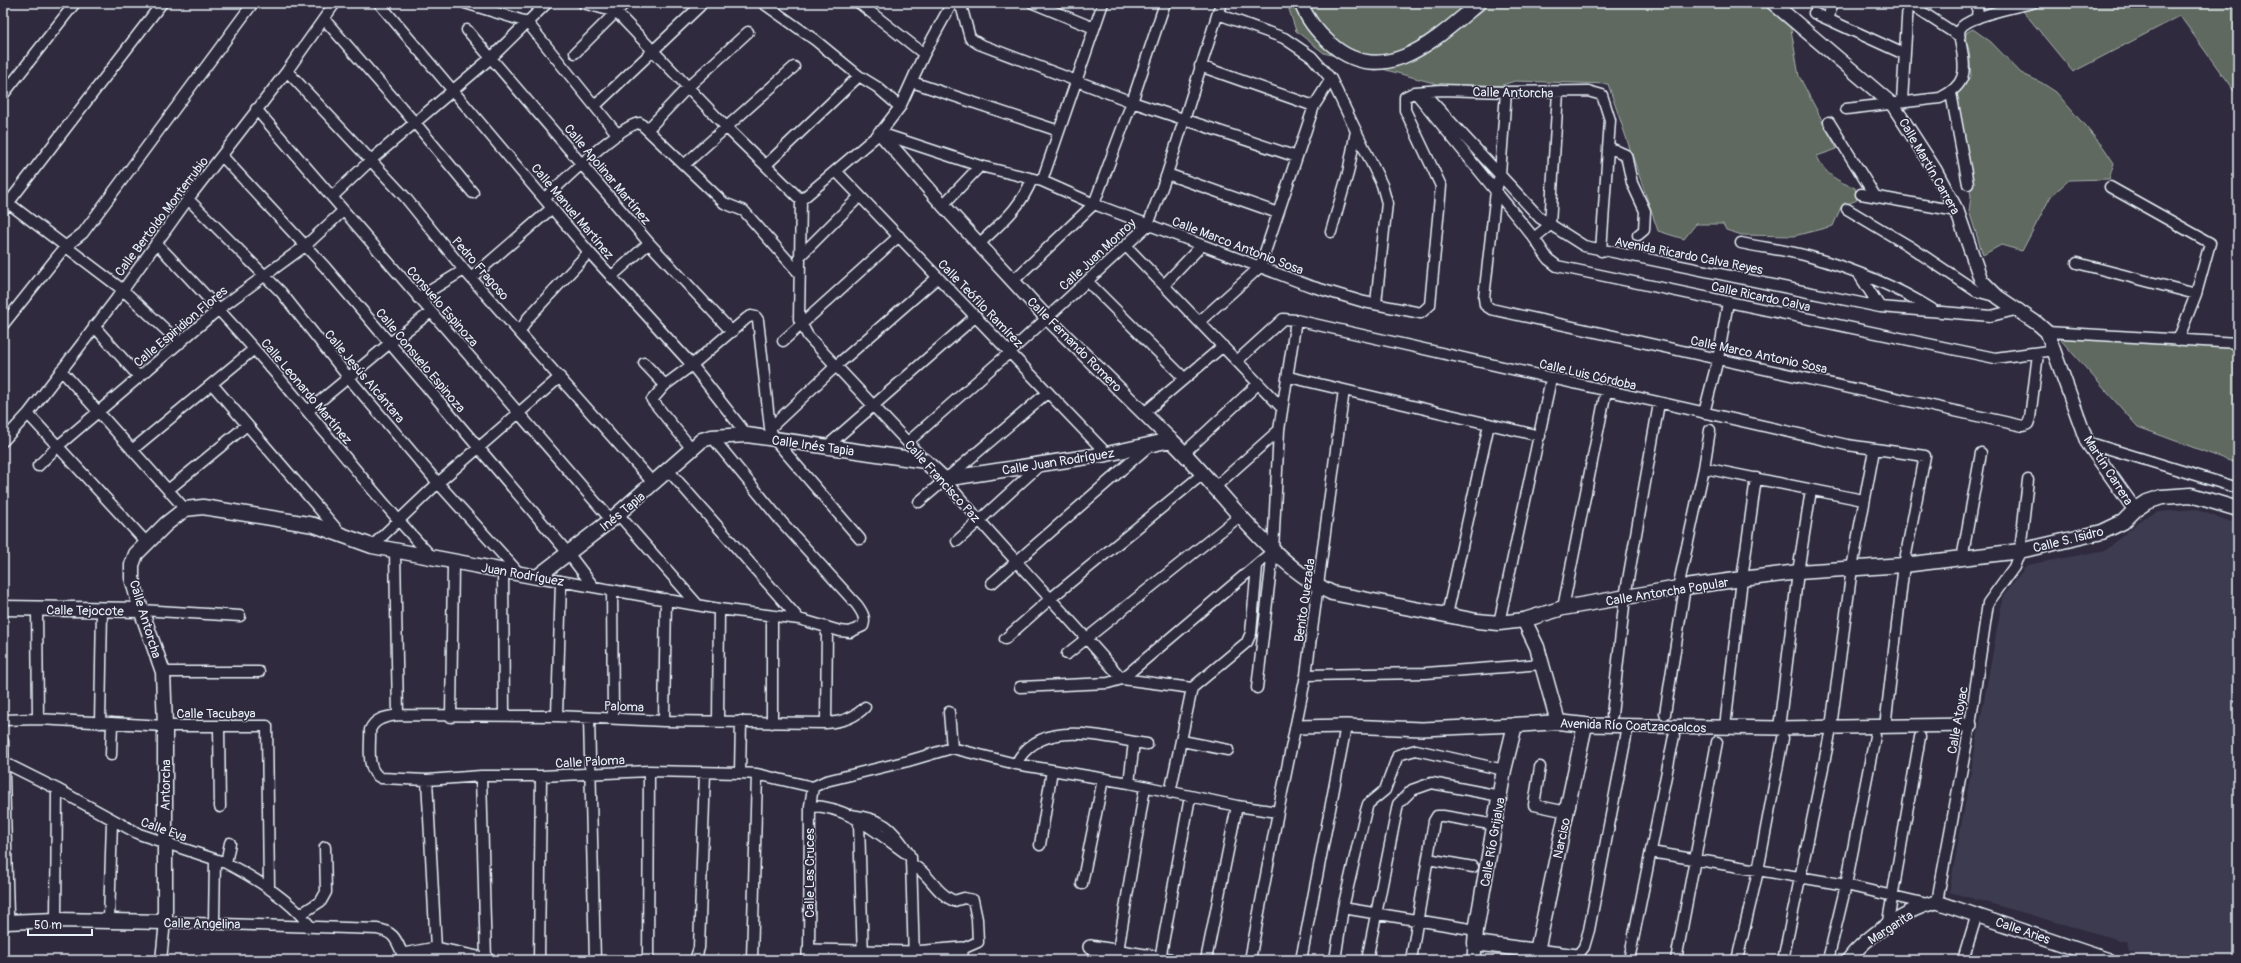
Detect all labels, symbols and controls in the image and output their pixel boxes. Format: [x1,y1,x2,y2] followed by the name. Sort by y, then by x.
[1472,84,1553,102] street label: Calle Antorcha
[1895,115,1963,218] street label: Calle Martín Carrera
[560,121,654,228] street label: Calle Apolinar Martínez
[112,154,212,280] street label: Calle Bertoldo Monterrubio
[527,160,617,263] street label: Calle Manuel Martínez
[1170,213,1306,278] street label: Calle Marco Antonio Sosa
[1056,215,1140,294] street label: Calle Juan Monroy
[448,234,512,304] street label: Pedro Fragoso
[1613,234,1765,278] street label: Avenida Ricardo Calva Reyes
[934,256,1027,351] street label: Calle Teófilo Ramírez
[403,263,482,350] street label: Consuelo Espinoza
[1710,279,1812,315] street label: Calle Ricardo Calva
[130,283,231,371] street label: Calle Espiridion Flores
[1023,294,1125,396] street label: Calle Fernando Romero
[372,305,469,416] street label: Calle Consuelo Espinoza
[321,327,408,426] street label: Calle Jesús Alcántara
[1689,333,1829,377] street label: Calle Marco Antonio Sosa
[257,335,355,448] street label: Calle Leonardo Martínez
[1538,356,1638,394] street label: Calle Luis Córdoba
[771,432,855,460] street label: Calle Inés Tapia
[2080,433,2136,508] street label: Martín Carrera
[901,437,984,526] street label: Calle Francisco Paz
[1001,445,1116,479] street label: Calle Juan Rodríguez
[597,489,648,535] street label: Inés Tapia
[2031,523,2105,556] street label: Calle S. Isidro
[1291,557,1319,643] street label: Benito Quezada
[480,560,566,590] street label: Juan Rodríguez
[1605,574,1730,610] street label: Calle Antorcha Popular
[126,578,165,660] street label: Calle Antorcha
[46,602,124,620] street label: Calle Tejocote
[1944,685,1972,755] street label: Calle Atoyac
[604,698,644,716] street label: Paloma
[176,706,256,722] street label: Calle Tacubaya
[1560,715,1707,737] street label: Avenida Río Coatzacoalcos
[555,752,625,772] street label: Calle Paloma
[158,759,174,811] street label: Antorcha
[1477,796,1509,888] street label: Calle Río Grijalva
[138,814,189,846] street label: Calle Eva
[1550,816,1574,860] street label: Narciso
[802,828,818,918] street label: Calle Las Cruces
[1865,907,1916,948] street label: Margarita
[28,911,92,937] scale bar
[1993,914,2052,948] street label: Calle Aries
[163,915,241,933] street label: Calle Angelina
[34,918,62,933] text: 50 m

